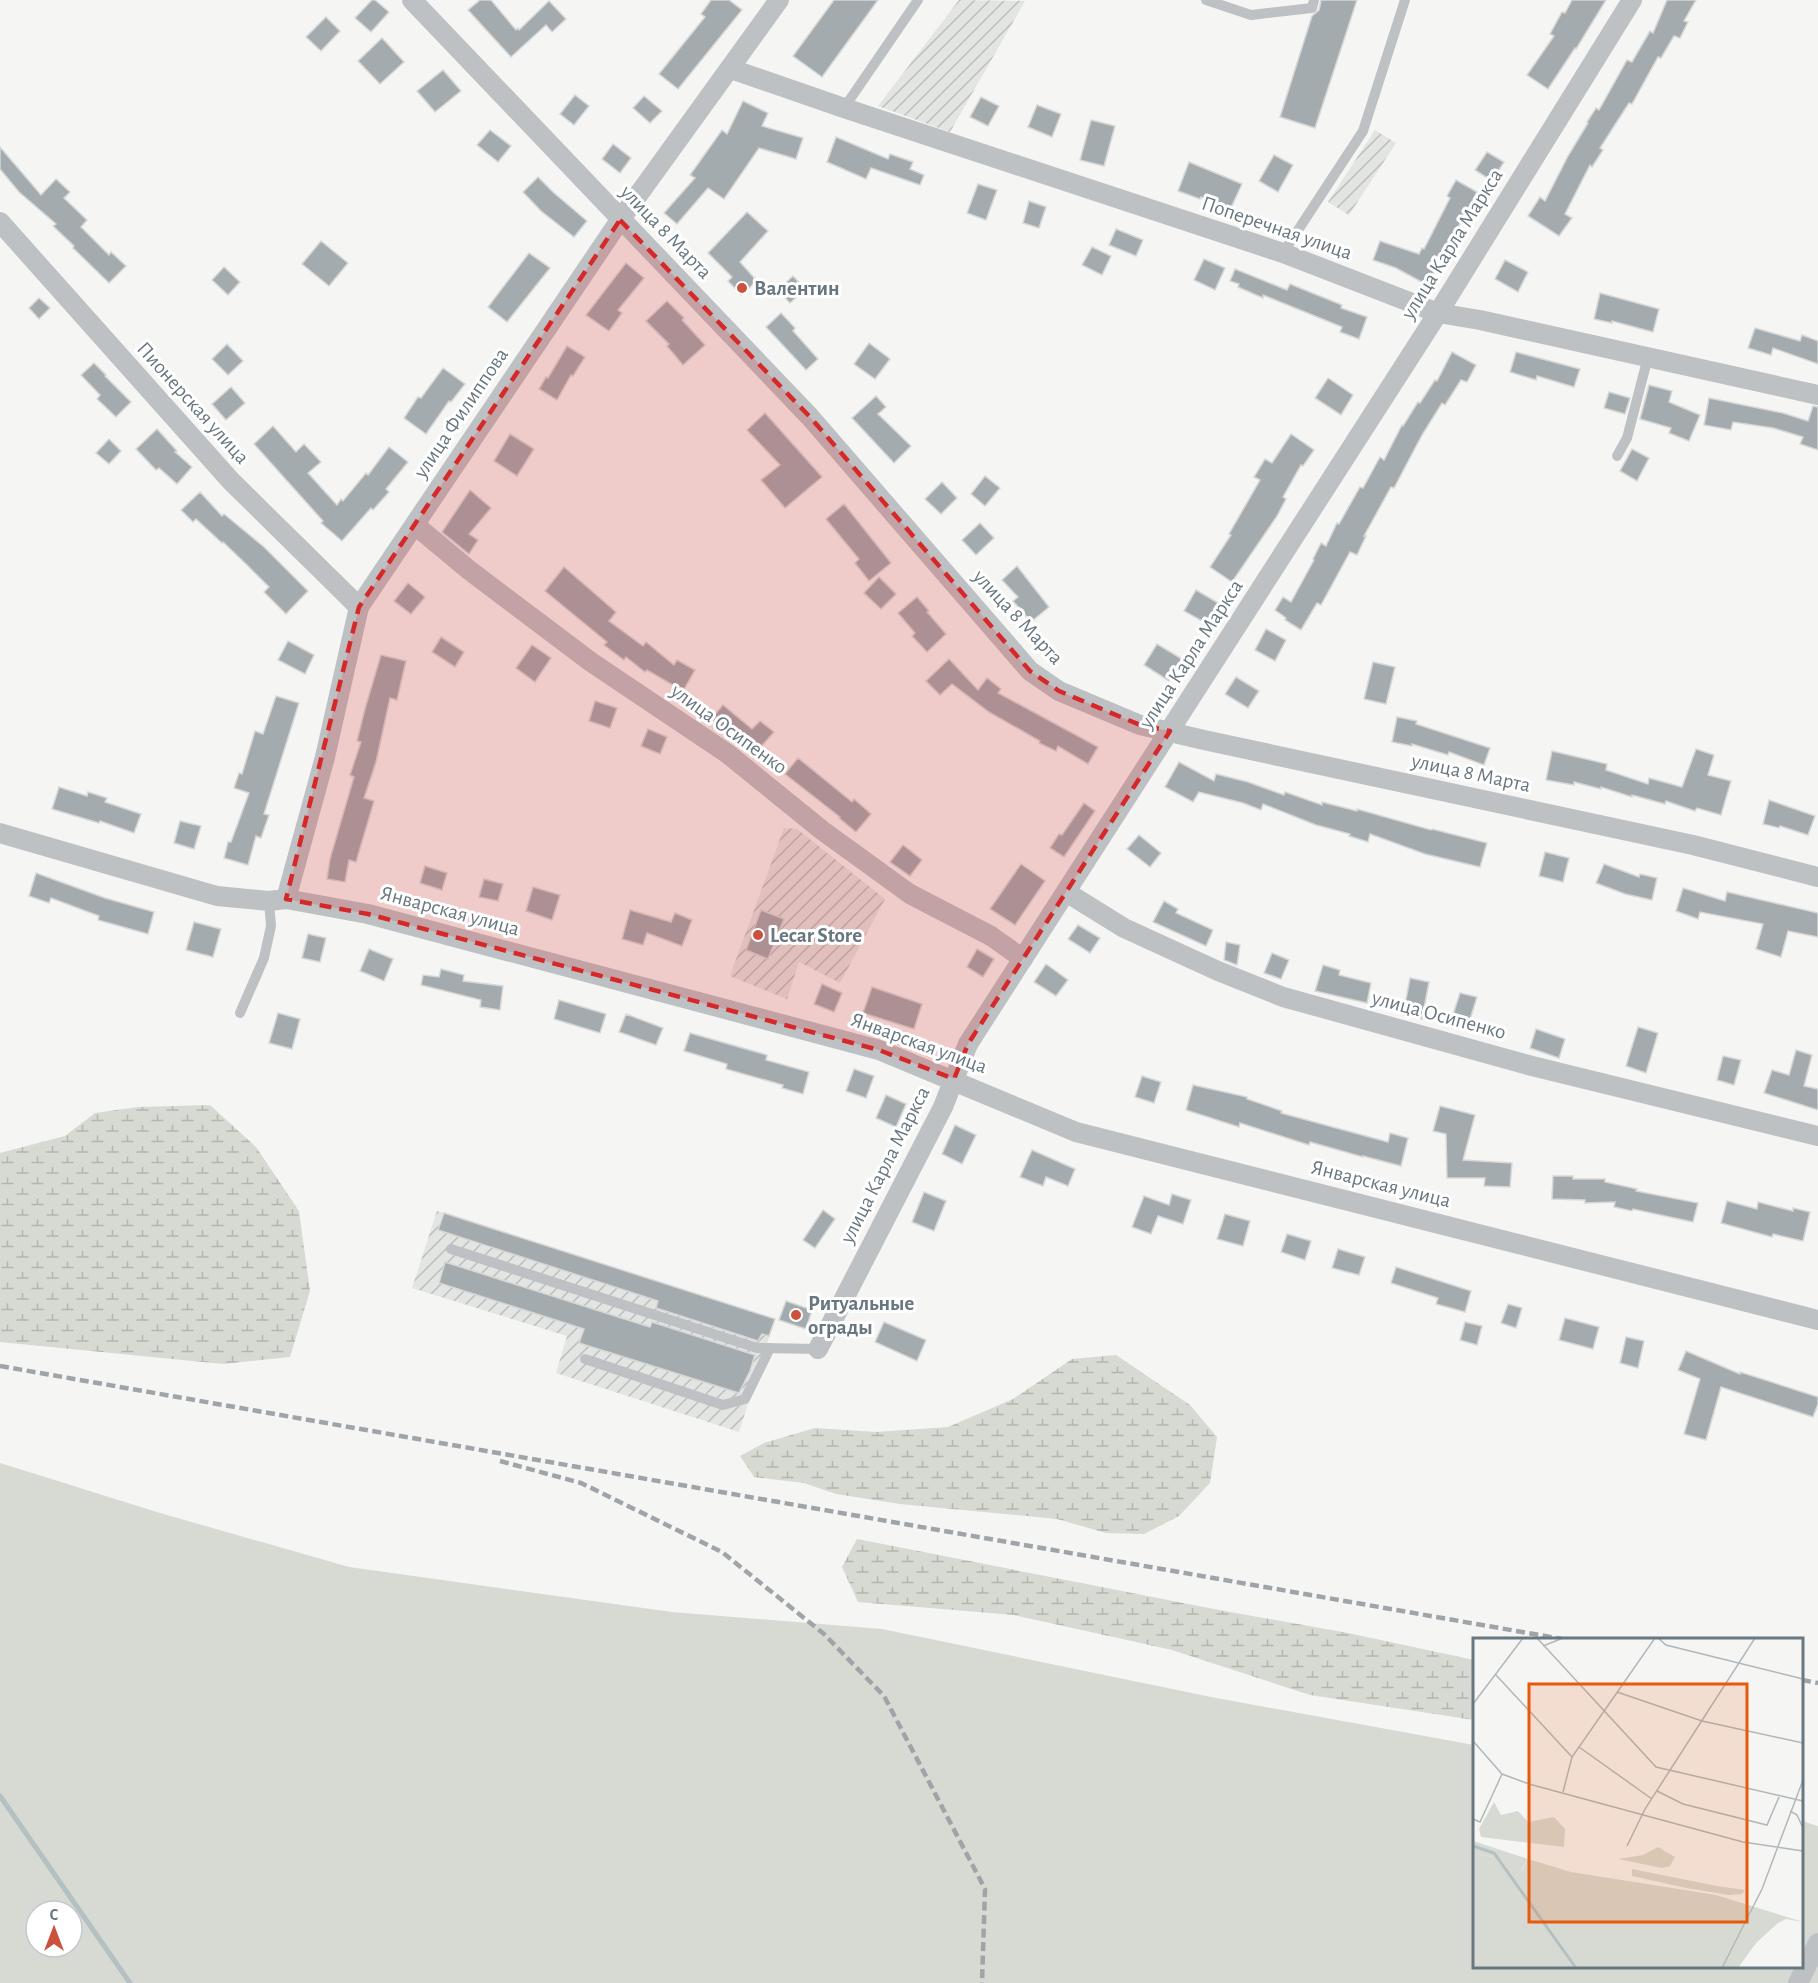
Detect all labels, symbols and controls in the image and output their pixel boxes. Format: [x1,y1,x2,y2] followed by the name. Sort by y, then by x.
[1397,165,1507,324] street label: улица Карла Маркса
[616,180,716,283] street label: улица 8 Марта
[1199,192,1355,264] street label: Поперечная улица
[754,278,840,299] place label: Валентин
[735,281,749,295] marker: Валентин
[133,338,253,468] street label: Пионерская улица
[409,344,512,483] street label: улица Филиппова
[968,565,1067,669] street label: улица 8 Марта
[1135,576,1247,733] street label: улица Карла Маркса
[666,679,791,778] street label: улица Осипенко
[1409,750,1533,796] street label: улица 8 Марта
[378,882,522,940] street label: Январская улица
[770,925,862,946] place label: Lecar Store
[751,928,765,942] marker: Lecar Store
[1369,987,1508,1043] street label: улица Осипенко
[848,1009,990,1077] street label: Январская улица
[836,1083,934,1248] street label: улица Карла Маркса
[1309,1157,1453,1212] street label: Январская улица
[808,1293,914,1338] place label: Ритуальные ограды
[789,1308,803,1322] marker: Ритуальные ограды
[1473,1638,1803,1968] inset map
[24,1899,84,1959] north arrow
[50,1907,59,1923] text: С

